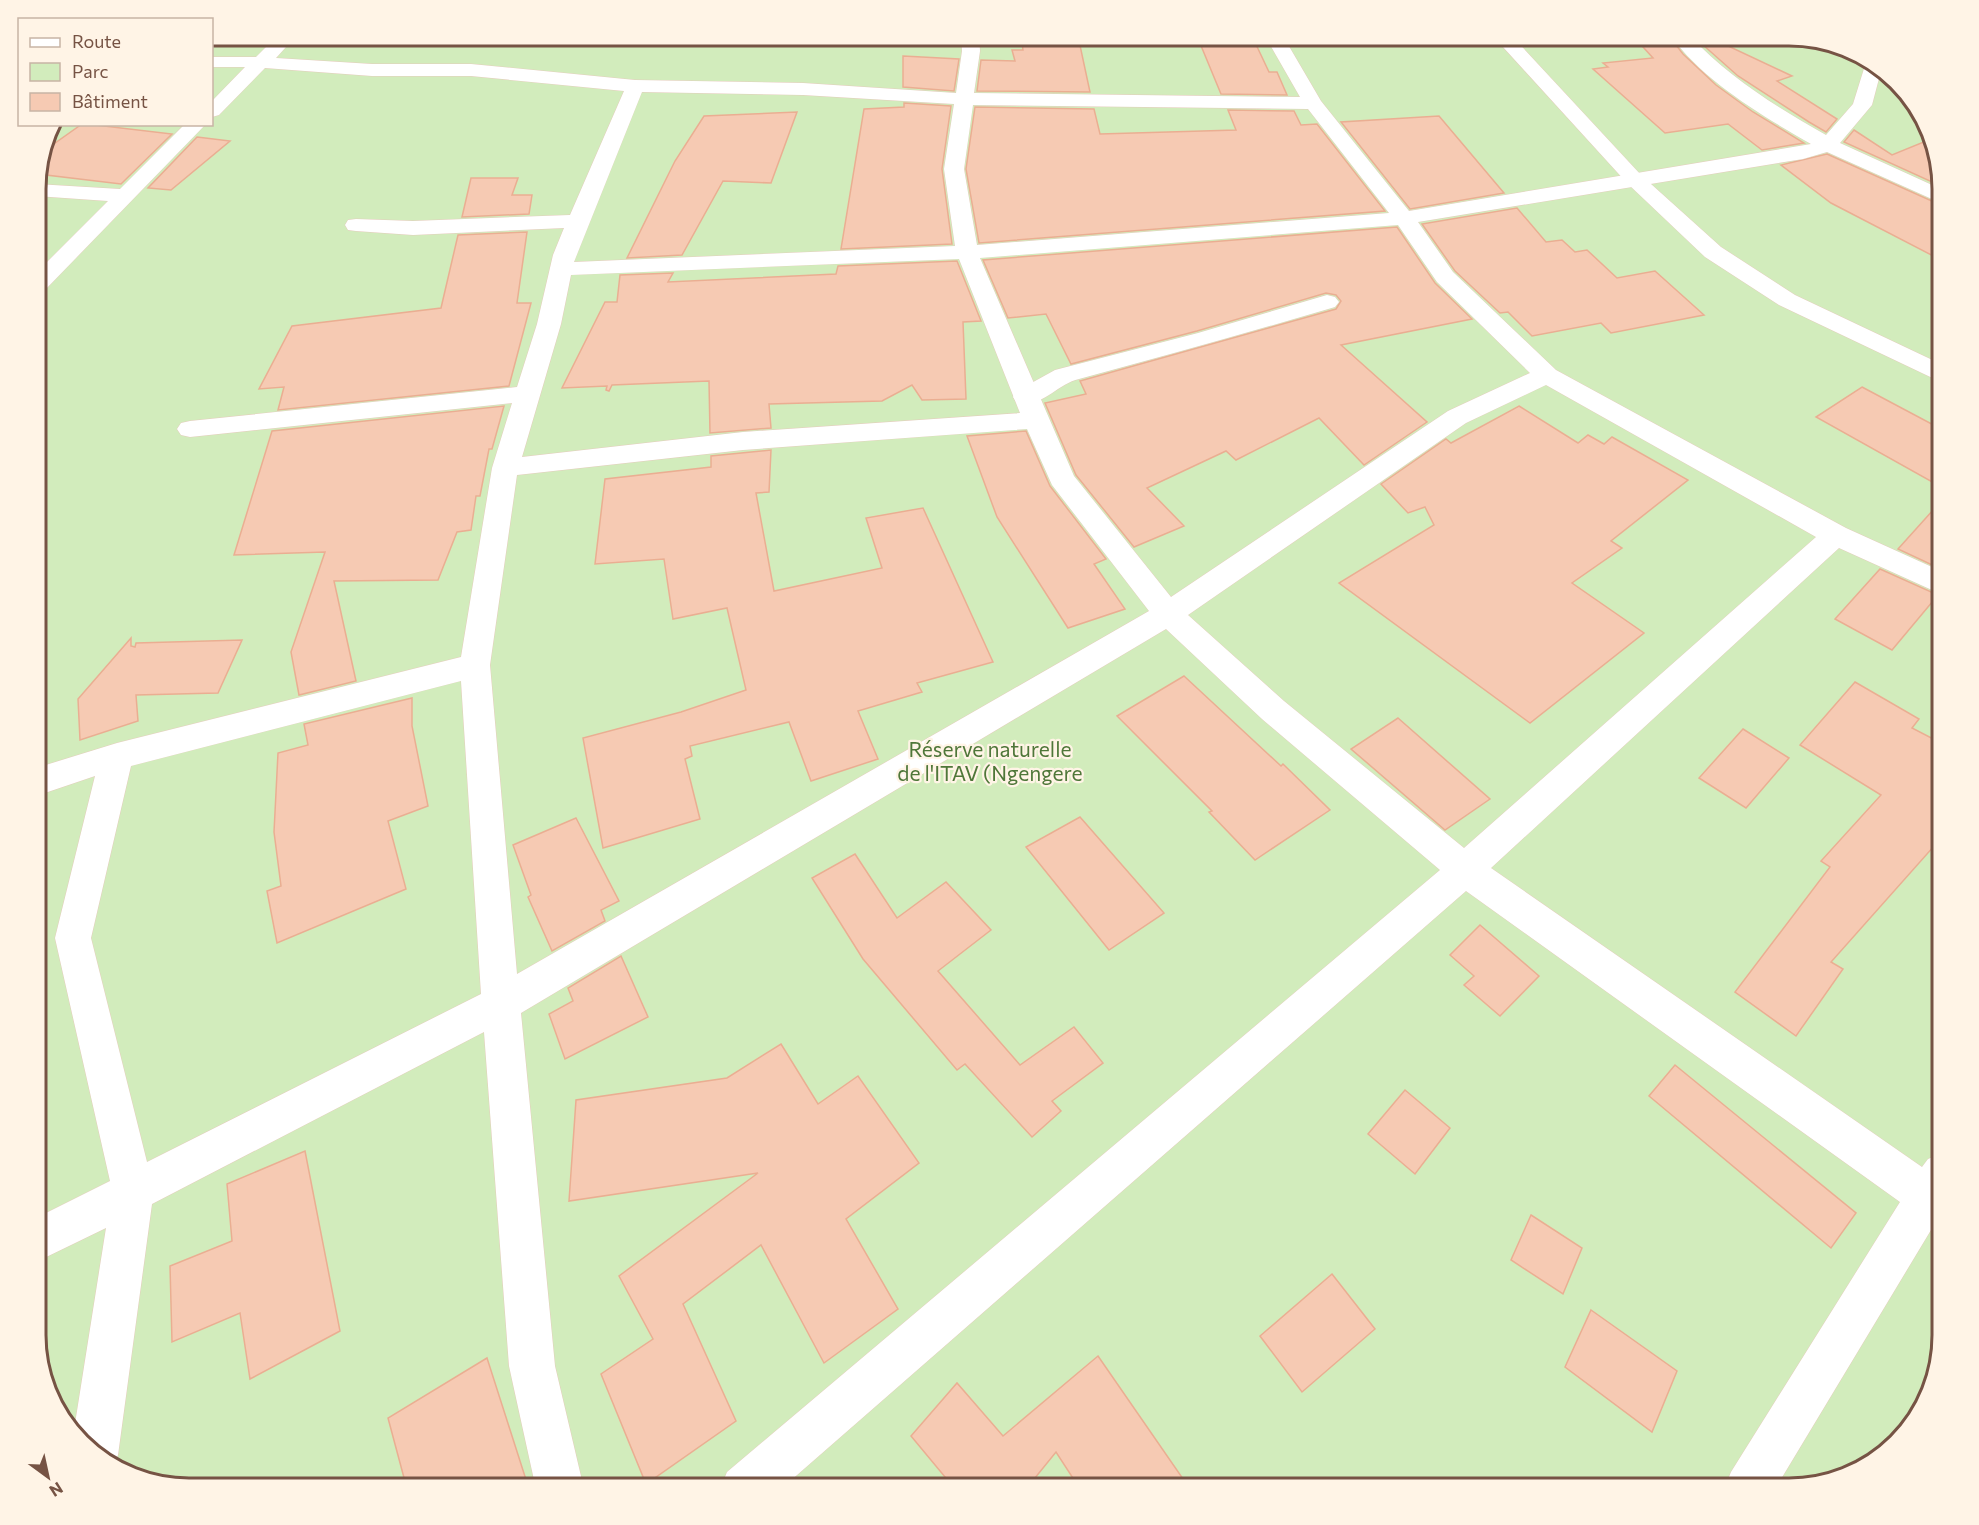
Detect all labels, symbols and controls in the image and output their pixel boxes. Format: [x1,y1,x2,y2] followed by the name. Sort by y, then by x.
[18,18,213,126] legend
[72,30,121,52] text: Route
[72,60,109,82] text: Parc
[72,90,148,112] text: Bâtiment
[897,736,1083,785] park label: Réserve naturelle de l'ITAV (Ngengere
[18,1447,78,1507] north arrow
[46,1479,67,1501] text: N

